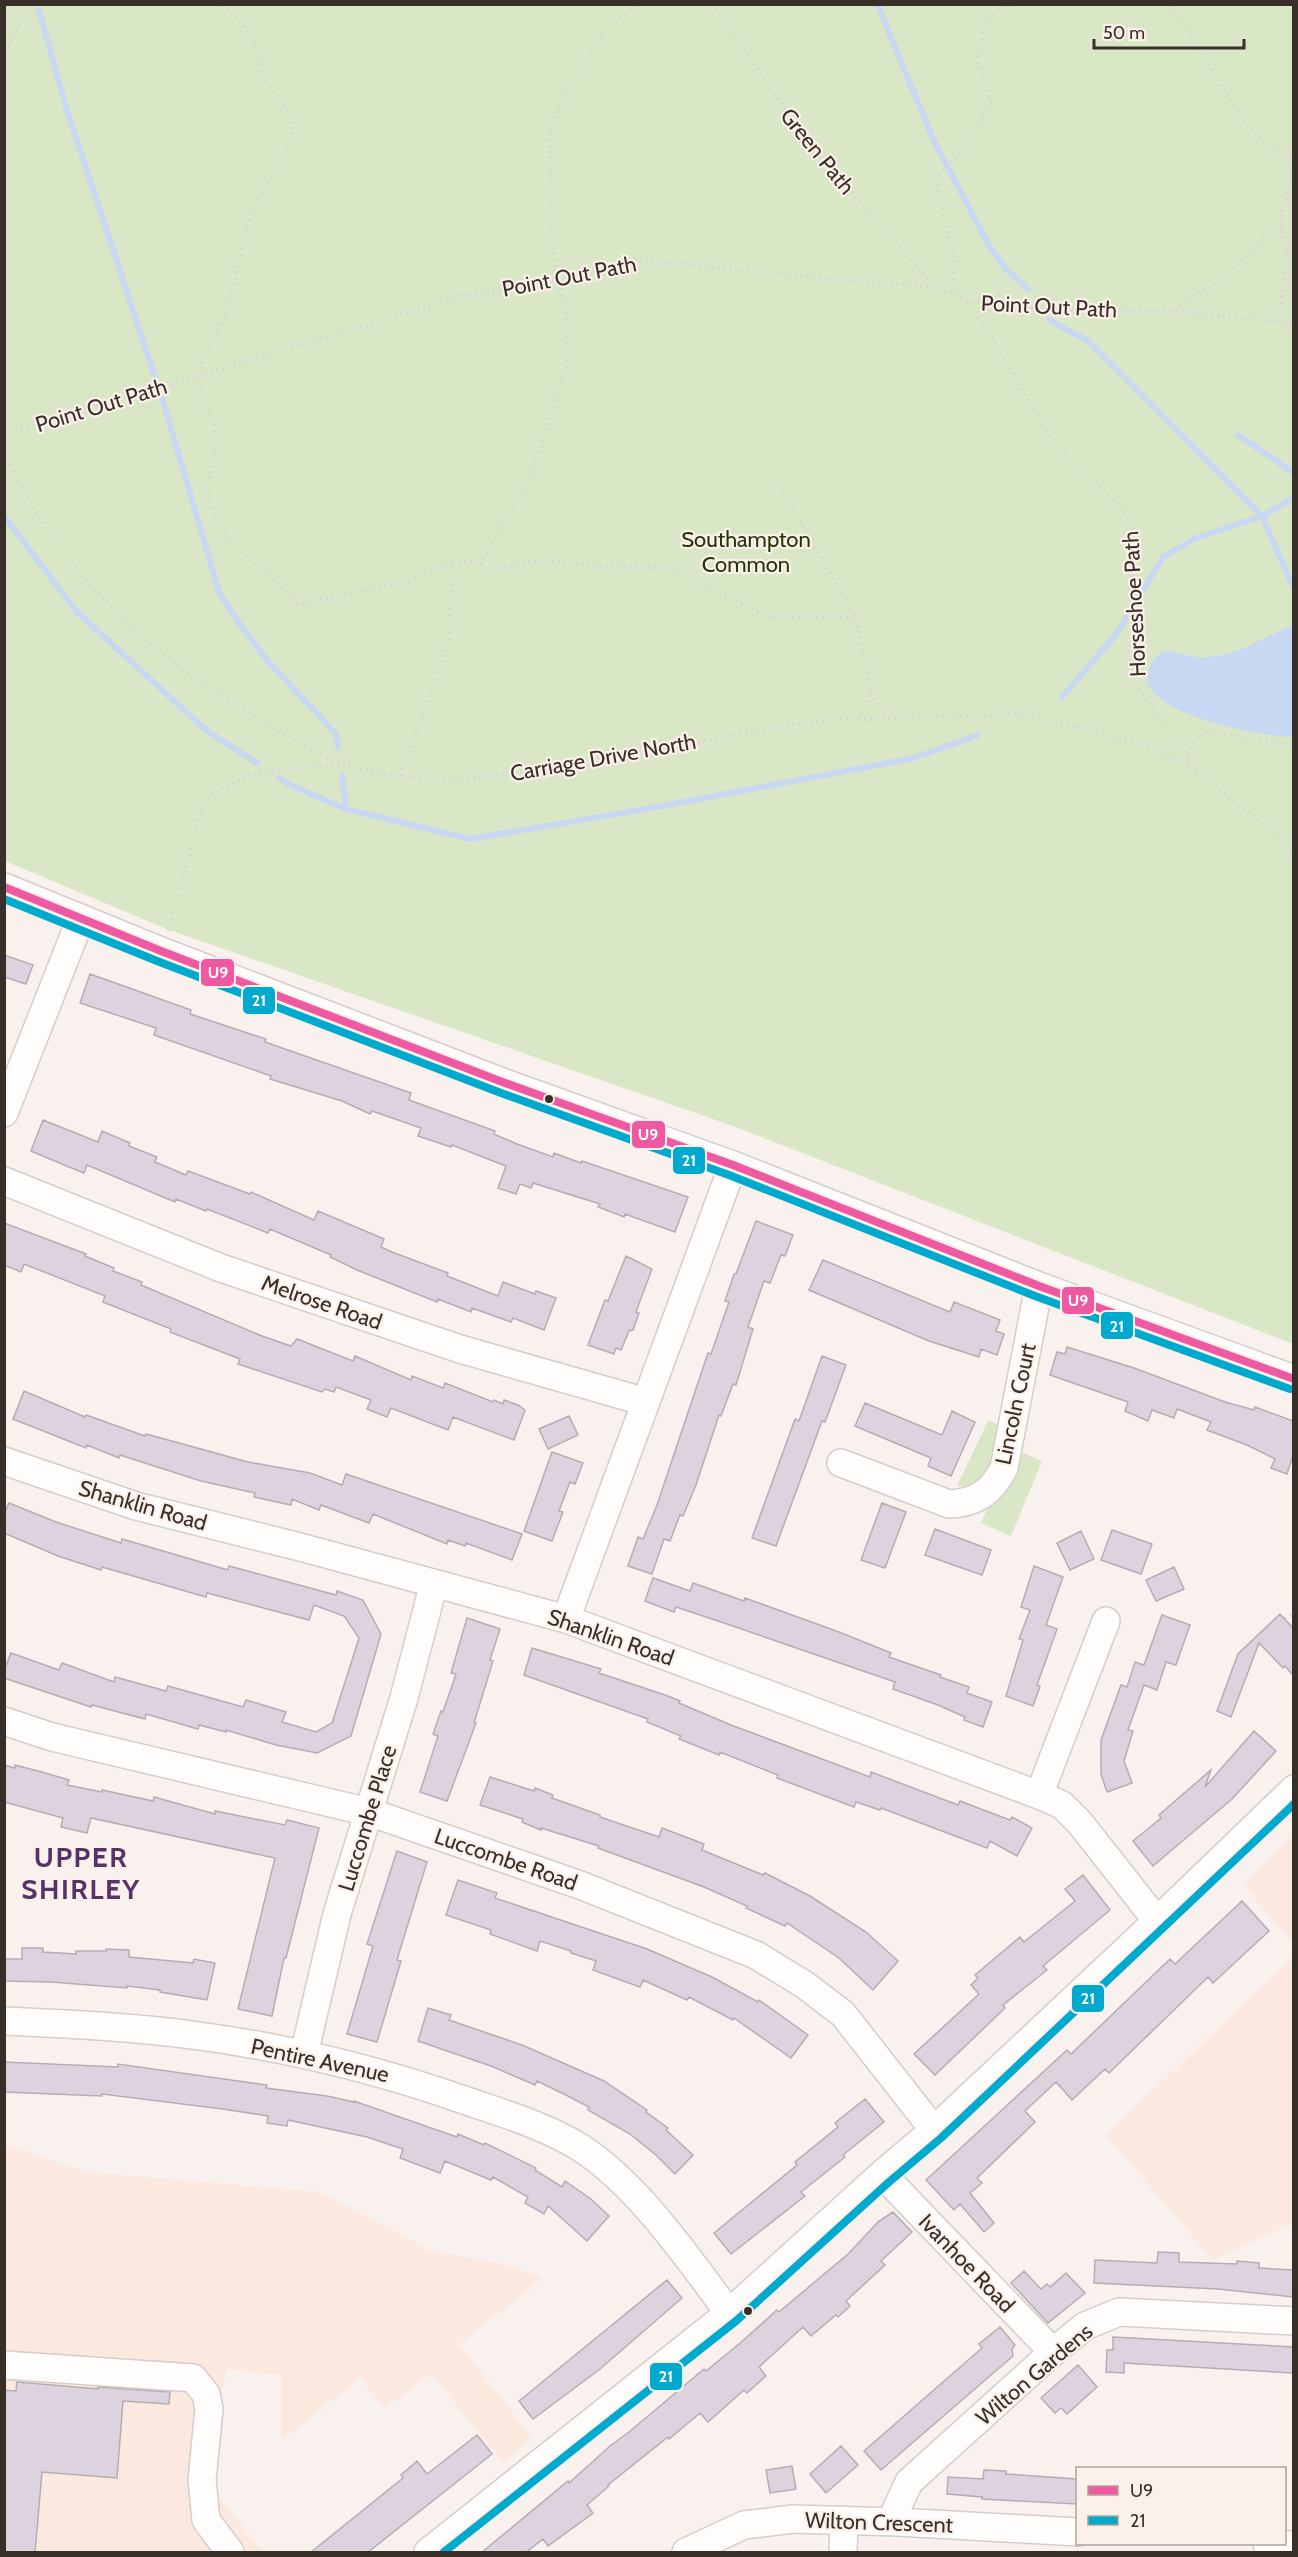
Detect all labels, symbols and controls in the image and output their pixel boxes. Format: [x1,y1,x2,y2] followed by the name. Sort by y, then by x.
[1094,12,1244,50] scale bar
[1103,22,1145,44] text: 50 m
[775,103,861,200] street label: Green Path
[500,250,639,303] street label: Point Out Path
[980,289,1118,324] street label: Point Out Path
[32,373,170,438] street label: Point Out Path
[681,526,811,578] park label: Southampton Common
[1117,530,1152,678] street label: Horseshoe Path
[508,728,698,787] street label: Carriage Drive North
[200,958,235,987] line badge: U9
[208,963,228,982] text: U9
[242,986,276,1015] line badge: 21
[252,991,266,1010] text: 21
[543,1093,555,1105] unlabelled marker
[631,1120,666,1149] line badge: U9
[638,1125,658,1144] text: U9
[672,1146,706,1175] line badge: 21
[682,1151,696,1170] text: 21
[258,1269,386,1336] street label: Melrose Road
[1061,1286,1095,1315] line badge: U9
[1068,1291,1088,1310] text: U9
[1100,1311,1134,1340] line badge: 21
[1110,1317,1124,1336] text: 21
[989,1340,1042,1467] street label: Lincoln Court
[76,1474,210,1537] street label: Shanklin Road
[544,1603,678,1672] street label: Shanklin Road
[332,1742,402,1894] street label: Luccombe Place
[431,1822,581,1897] street label: Luccombe Road
[21,1840,141,1906] district label: UPPER SHIRLEY
[1071,1984,1105,2013] line badge: 21
[1081,1989,1095,2008] text: 21
[248,2033,391,2088] street label: Pentire Avenue
[913,2208,1020,2318] street label: Ivanhoe Road
[742,2305,754,2317] unlabelled marker
[970,2318,1098,2431] street label: Wilton Gardens
[649,2362,683,2391] line badge: 21
[659,2367,673,2386] text: 21
[1076,2467,1286,2545] legend
[1130,2480,1153,2502] text: U9
[804,2506,954,2539] street label: Wilton Crescent
[1130,2510,1145,2532] text: 21

